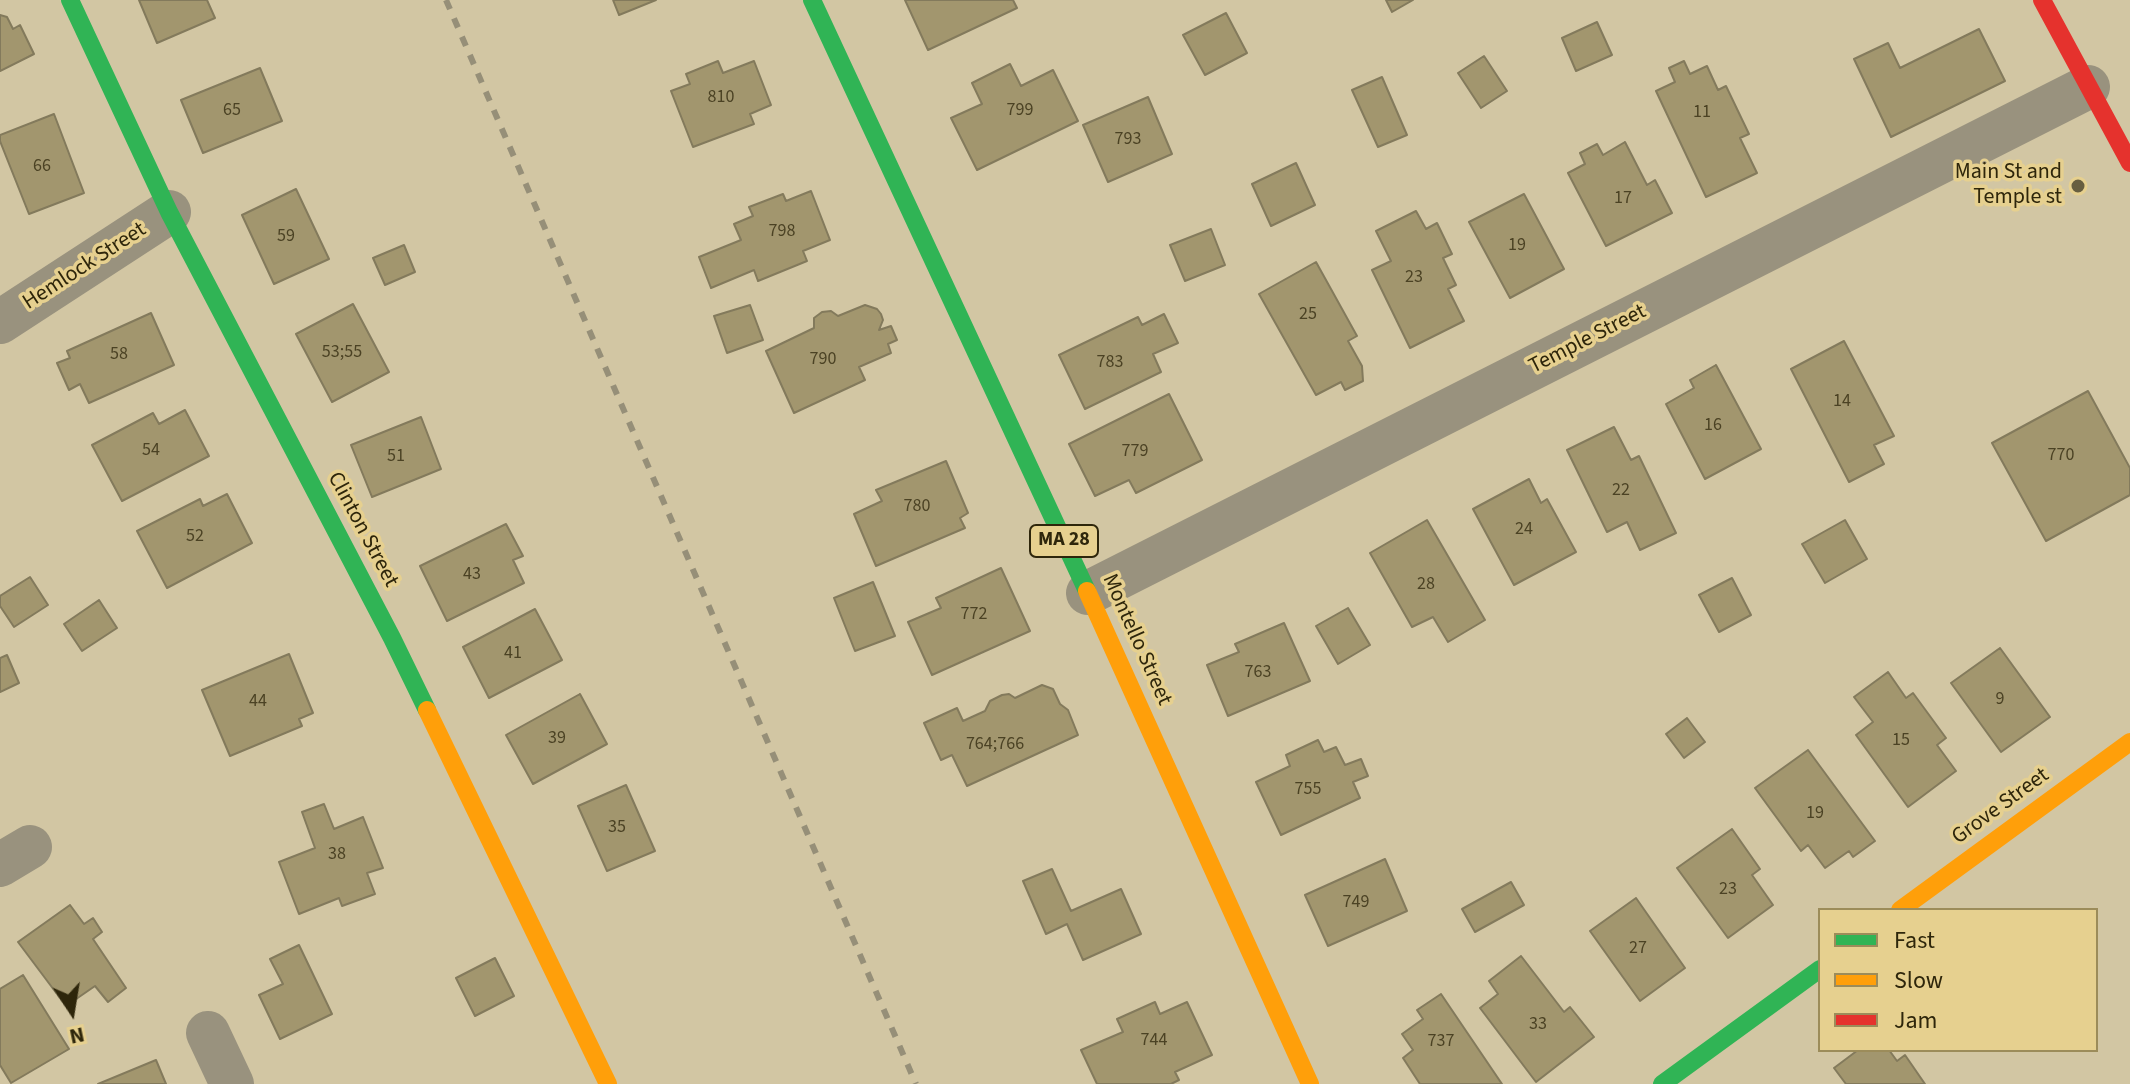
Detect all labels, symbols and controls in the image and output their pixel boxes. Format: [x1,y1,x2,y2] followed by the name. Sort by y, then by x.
[708,87,734,109] house number: 810
[223,100,241,122] house number: 65
[1007,100,1033,122] house number: 799
[1693,102,1711,124] house number: 11
[1115,129,1141,151] house number: 793
[33,156,51,178] house number: 66
[1955,160,2062,212] place label: Main St and Temple st
[2069,177,2087,195] marker: Main St and Temple st
[1614,188,1632,210] house number: 17
[18,217,152,317] street label: Hemlock Street
[769,221,795,243] house number: 798
[277,226,295,248] house number: 59
[1508,235,1526,257] house number: 19
[1405,267,1423,289] house number: 23
[1525,299,1651,381] street label: Temple Street
[1299,304,1317,326] house number: 25
[322,342,362,364] house number: 53;55
[110,344,128,366] house number: 58
[810,349,836,371] house number: 790
[1097,352,1123,374] house number: 783
[1833,391,1851,413] house number: 14
[1704,415,1722,437] house number: 16
[142,440,160,462] house number: 54
[1122,441,1148,463] house number: 779
[2048,445,2074,467] house number: 770
[387,446,405,468] house number: 51
[321,468,403,592] street label: Clinton Street
[1612,480,1630,502] house number: 22
[904,496,930,518] house number: 780
[1515,519,1533,541] house number: 24
[1030,525,1098,557] road number: MA 28
[186,526,204,548] house number: 52
[463,564,481,586] house number: 43
[1095,570,1177,710] street label: Montello Street
[1417,574,1435,596] house number: 28
[961,604,987,626] house number: 772
[504,643,522,665] house number: 41
[1245,662,1271,684] house number: 763
[1996,689,2004,711] house number: 9
[249,691,267,713] house number: 44
[548,728,566,750] house number: 39
[1892,730,1910,752] house number: 15
[966,734,1024,756] house number: 764;766
[1947,763,2055,851] street label: Grove Street
[1295,779,1321,801] house number: 755
[1806,803,1824,825] house number: 19
[608,817,626,839] house number: 35
[328,844,346,866] house number: 38
[1719,879,1737,901] house number: 23
[1343,892,1369,914] house number: 749
[1818,908,2098,1052] legend
[1894,923,1935,958] text: Fast
[1629,938,1647,960] house number: 27
[1894,963,1943,998] text: Slow
[32,972,112,1052] north arrow
[1894,1003,1938,1038] text: Jam
[1529,1014,1547,1036] house number: 33
[67,1018,87,1053] text: N
[1141,1030,1167,1052] house number: 744
[1428,1031,1454,1053] house number: 737

